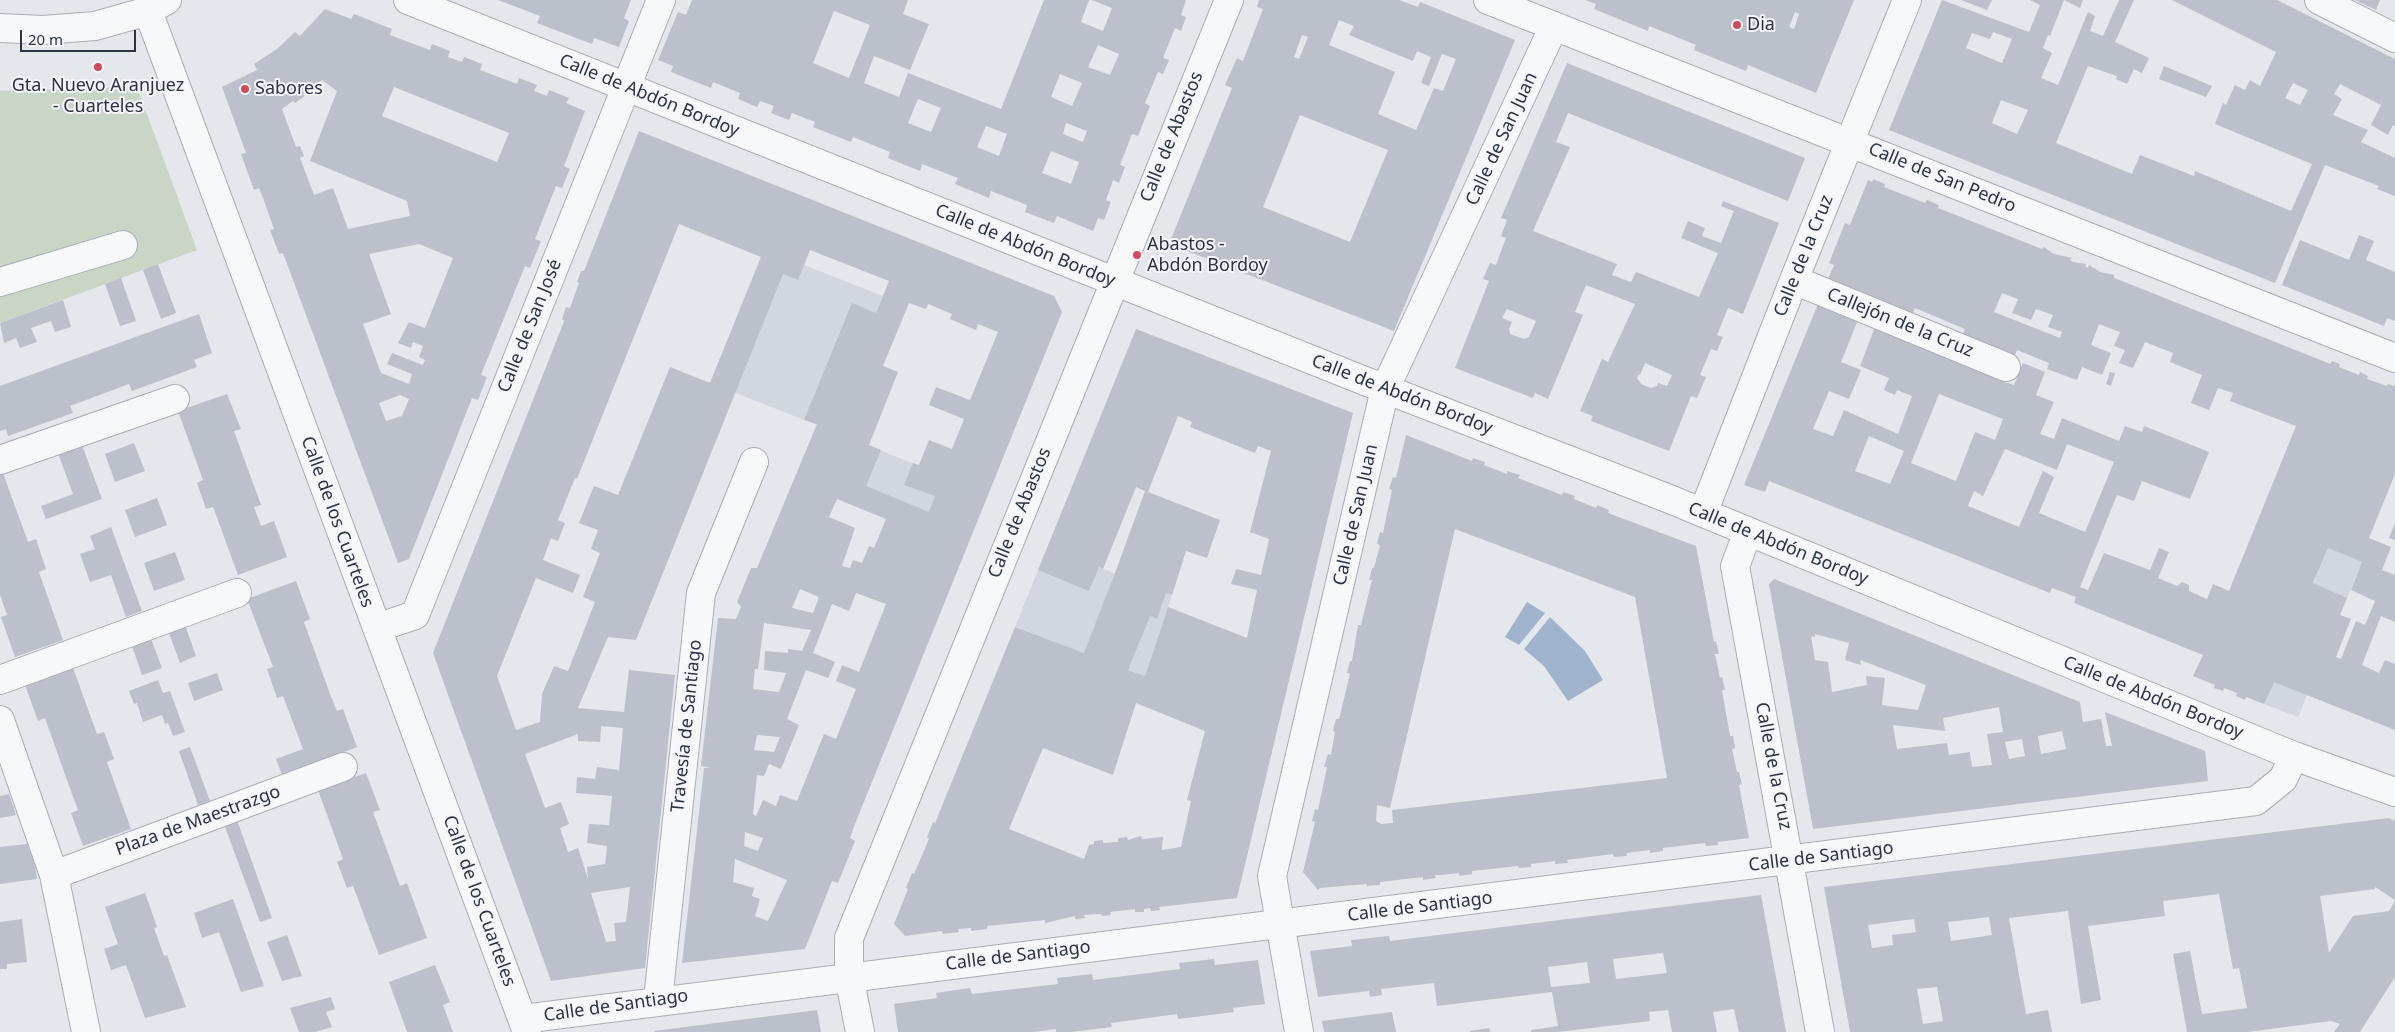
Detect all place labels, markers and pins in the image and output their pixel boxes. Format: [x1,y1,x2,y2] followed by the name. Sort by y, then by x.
[1747,14,1775,36] place label: Dia
[1731,19,1743,31] marker: Dia
[92,61,104,73] marker: Gta. Nuevo Aranjuez - Cuarteles
[12,75,184,118] place label: Gta. Nuevo Aranjuez - Cuarteles
[255,78,323,100] place label: Sabores
[239,83,251,95] marker: Sabores
[1147,234,1268,276] place label: Abastos - Abdón Bordoy
[1131,249,1143,261] marker: Abastos - Abdón Bordoy

